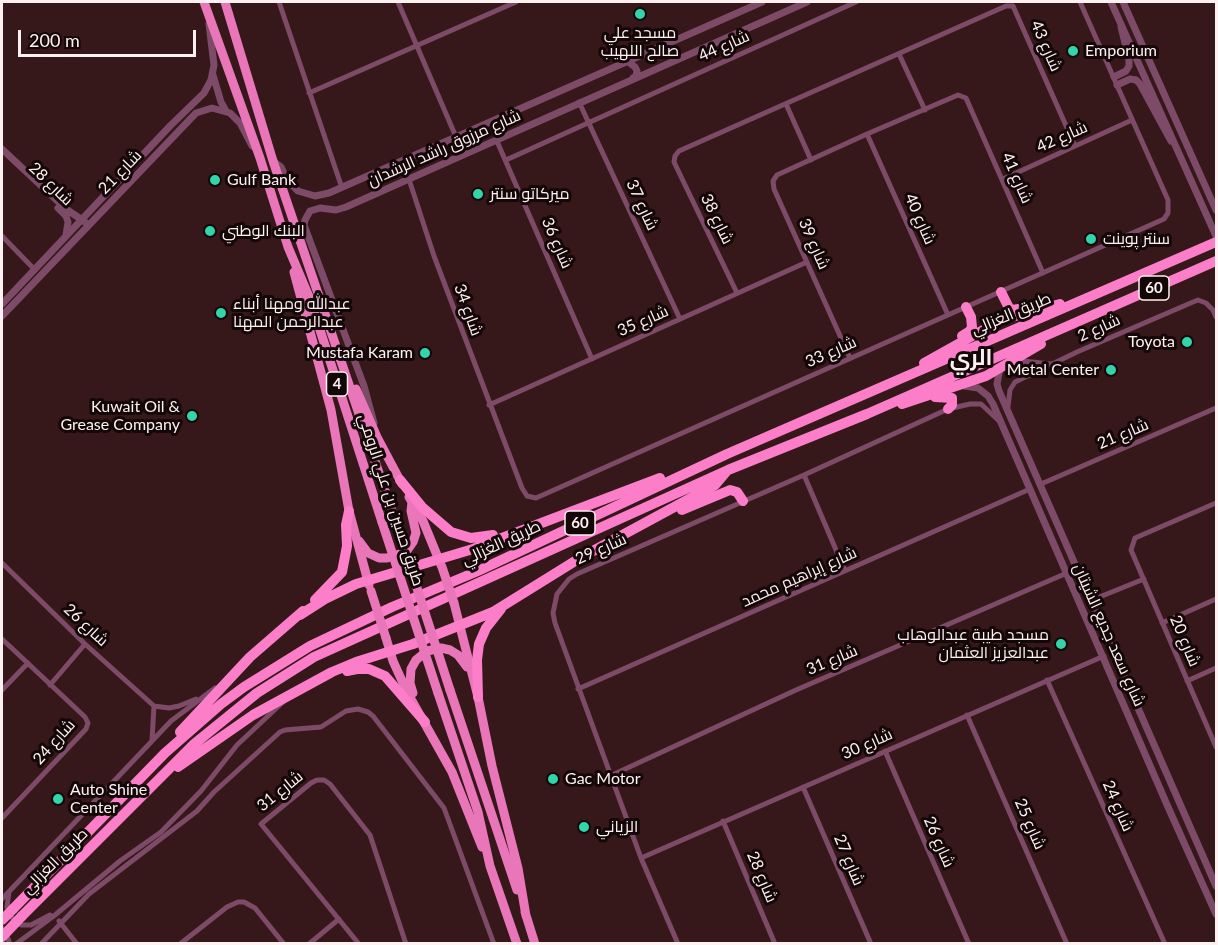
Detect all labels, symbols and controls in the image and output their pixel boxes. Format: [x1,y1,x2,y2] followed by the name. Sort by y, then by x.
[633,7,647,21] marker: مسجد علي صالح اللهيب
[21,18,200,56] scale bar
[1026,18,1066,74] street label: شارع 43
[601,23,679,61] place label: مسجد علي صالح اللهيب
[696,26,752,66] street label: شارع 44
[29,29,80,51] text: 200 m
[1085,41,1157,61] place label: Emporium
[1066,44,1080,58] marker: Emporium
[364,106,524,190] street label: شارع مرزوق راشد الرشدان
[1034,117,1090,157] street label: شارع 42
[94,146,146,198] street label: شارع 21
[997,150,1037,206] street label: شارع 41
[25,158,77,210] street label: شارع 28
[227,170,296,190] place label: Gulf Bank
[208,173,222,187] marker: Gulf Bank
[622,177,662,233] street label: شارع 37
[490,184,570,204] place label: ميركاتو سنتر
[471,187,485,201] marker: ميركاتو سنتر
[697,191,737,247] street label: شارع 38
[900,191,940,247] street label: شارع 40
[537,215,577,271] street label: شارع 36
[794,216,834,272] street label: شارع 39
[222,221,305,241] place label: البنك الوطني
[203,224,217,238] marker: البنك الوطني
[1103,229,1170,249] place label: سنتر پوينت
[1084,232,1098,246] marker: سنتر پوينت
[1139,276,1169,300] road number: 60
[450,282,486,338] street label: شارع 34
[968,289,1054,339] street label: طريق الغزالي
[233,294,351,332] place label: عبدالله ومهنا أبناء عبدالرحمن المهنا
[615,301,671,341] street label: شارع 35
[214,306,228,320] marker: عبدالله ومهنا أبناء عبدالرحمن المهنا
[1075,310,1123,346] street label: شارع 2
[803,332,859,372] street label: شارع 33
[1128,332,1175,352] place label: Toyota
[1180,335,1194,349] marker: Toyota
[306,343,413,363] place label: Mustafa Karam
[950,345,992,371] district label: الري
[418,346,432,360] marker: Mustafa Karam
[1007,360,1099,380] place label: Metal Center
[1104,363,1118,377] marker: Metal Center
[326,372,348,396] road number: 4
[60,397,180,435] place label: Kuwait Oil & Grease Company
[185,409,199,423] marker: Kuwait Oil & Grease Company
[354,411,428,589] street label: طريق حسين بن علي الرومي
[1095,415,1151,453] street label: شارع 21
[565,511,595,535] road number: 60
[458,516,544,570] street label: طريق الغزالي
[573,529,629,569] street label: شارع 29
[738,543,860,611] street label: شارع إبراهيم محمد
[1069,561,1149,709] street label: شارع سعد جديع الشيتان
[60,600,112,650] street label: شارع 26
[1166,613,1204,669] street label: شارع 20
[897,625,1049,663] place label: مسجد طيبة عبدالوهاب عبدالعزيز العثمان
[1054,637,1068,651] marker: مسجد طيبة عبدالوهاب عبدالعزيز العثمان
[804,641,860,679] street label: شارع 31
[29,716,79,768] street label: شارع 24
[839,724,895,764] street label: شارع 30
[253,767,307,815] street label: شارع 31
[565,769,640,789] place label: Gac Motor
[546,772,560,786] marker: Gac Motor
[1098,778,1138,834] street label: شارع 24
[70,780,147,818] place label: Auto Shine Center
[51,792,65,806] marker: Auto Shine Center
[1010,796,1050,852] street label: شارع 25
[919,814,959,870] street label: شارع 26
[596,817,638,837] place label: الزياني
[577,820,591,834] marker: الزياني
[18,824,92,898] street label: طريق الغزالي
[830,832,868,888] street label: شارع 27
[743,849,781,905] street label: شارع 28

